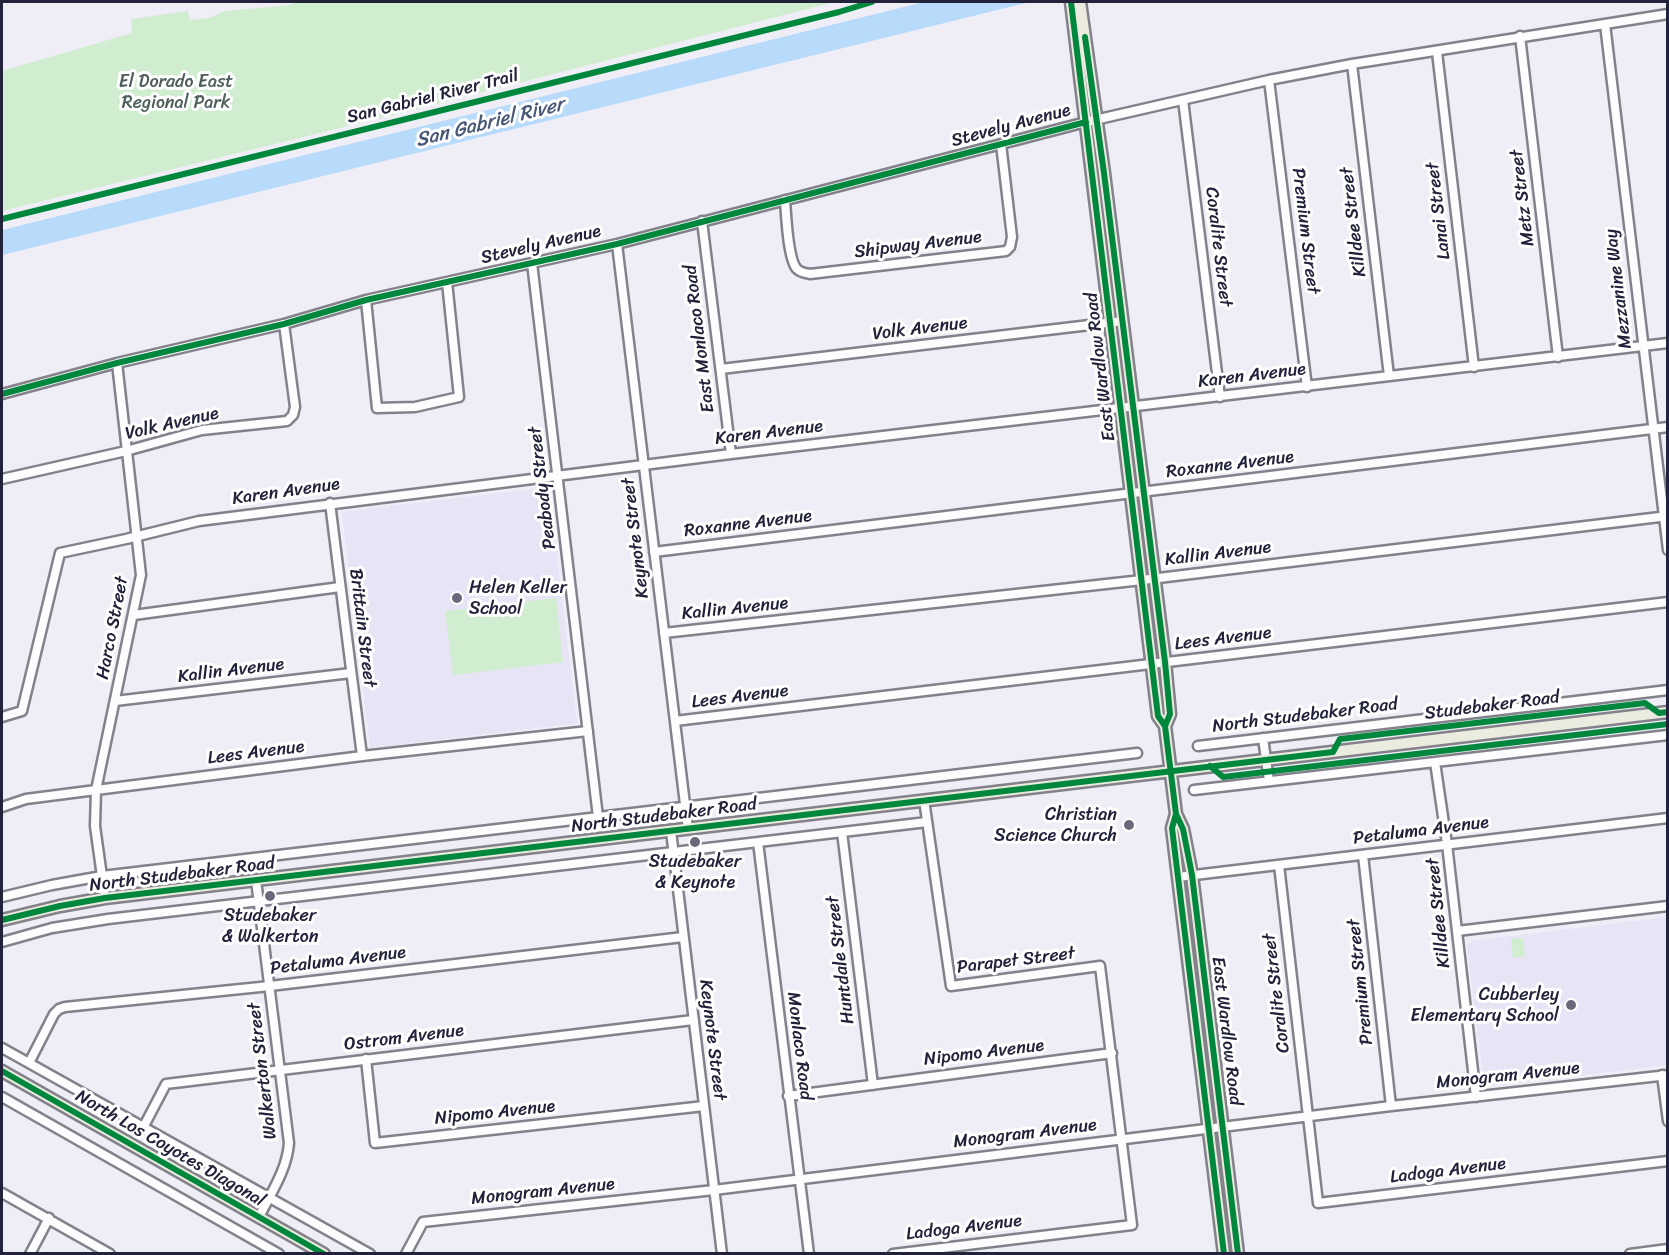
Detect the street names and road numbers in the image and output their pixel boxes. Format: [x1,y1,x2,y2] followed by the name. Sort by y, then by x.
[345,65,521,129] street label: San Gabriel River Trail
[949,100,1073,152] street label: Stevely Avenue
[1506,148,1540,248] street label: Metz Street
[1422,161,1456,261] street label: Lanai Street
[1337,166,1371,278] street label: Killdee Street
[1287,167,1323,295] street label: Premium Street
[1200,186,1236,308] street label: Coralite Street
[479,221,603,269] street label: Stevely Avenue
[853,226,983,264] street label: Shipway Avenue
[1601,228,1637,350] street label: Mezzanine Way
[680,264,720,414] street label: East Monlaco Road
[1081,291,1121,443] street label: East Wardlow Road
[871,312,969,346] street label: Volk Avenue
[1197,359,1307,393] street label: Karen Avenue
[123,403,221,445] street label: Volk Avenue
[714,416,824,450] street label: Karen Avenue
[525,425,561,551] street label: Peabody Street
[1165,446,1295,484] street label: Roxanne Avenue
[231,474,341,510] street label: Karen Avenue
[618,476,654,600] street label: Keynote Street
[683,505,813,543] street label: Roxanne Avenue
[1164,537,1272,571] street label: Kallin Avenue
[344,567,380,689] street label: Brittain Street
[92,575,134,681] street label: Harco Street
[681,593,789,625] street label: Kallin Avenue
[1173,622,1273,656] street label: Lees Avenue
[177,654,285,688] street label: Kallin Avenue
[690,680,790,714] street label: Lees Avenue
[1423,687,1561,725] street label: Studebaker Road
[1211,694,1399,738] street label: North Studebaker Road
[206,736,306,770] street label: Lees Avenue
[570,794,758,838] street label: North Studebaker Road
[1352,812,1490,850] street label: Petaluma Avenue
[88,853,276,897] street label: North Studebaker Road
[1422,857,1456,969] street label: Killdee Street
[822,895,860,1025] street label: Huntdale Street
[1344,918,1378,1046] street label: Premium Street
[1259,932,1295,1054] street label: Coralite Street
[269,942,407,980] street label: Petaluma Avenue
[956,943,1076,979] street label: Parapet Street
[1206,955,1246,1107] street label: East Wardlow Road
[694,978,730,1102] street label: Keynote Street
[782,991,816,1101] street label: Monlaco Road
[244,1001,282,1141] street label: Walkerton Street
[343,1020,465,1056] street label: Ostrom Avenue
[923,1035,1045,1071] street label: Nipomo Avenue
[1435,1058,1581,1094] street label: Monogram Avenue
[71,1086,269,1212] street label: North Los Coyotes Diagonal
[434,1096,556,1130] street label: Nipomo Avenue
[952,1114,1098,1154] street label: Monogram Avenue
[1389,1153,1507,1189] street label: Ladoga Avenue
[470,1174,616,1210] street label: Monogram Avenue
[905,1210,1023,1246] street label: Ladoga Avenue

